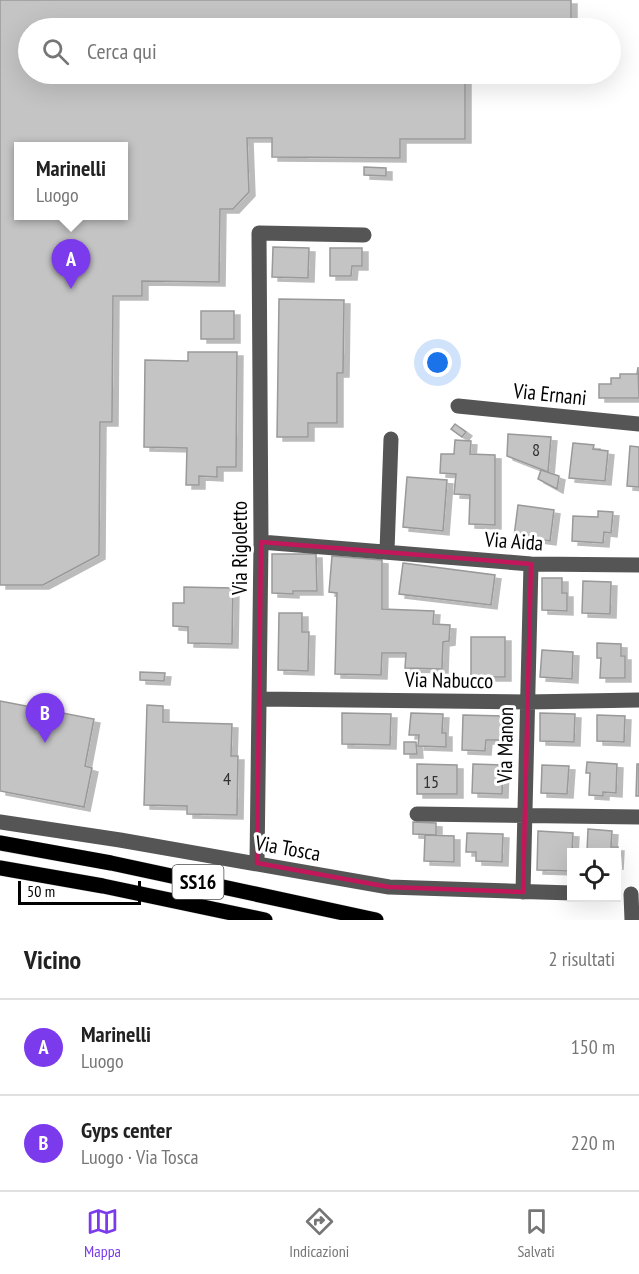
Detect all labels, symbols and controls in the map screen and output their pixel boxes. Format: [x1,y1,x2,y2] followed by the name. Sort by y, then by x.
[18,18,621,84] search box
[39,35,72,68] icon: search
[87,37,157,65] text: Cerca qui
[14,142,128,220] popup
[36,154,106,182] text: Marinelli
[36,182,79,208] text: Luogo
[52,240,90,289] pin: A
[423,348,452,377] your location
[511,377,588,411] street label: Via Ernani
[532,438,540,461] house number: 8
[226,501,253,596] street label: Via Rigoletto
[483,525,544,557] street label: Via Aida
[404,666,493,694] street label: Via Nabucco
[26,694,64,743] pin: B
[491,707,519,784] street label: Via Manon
[223,767,231,790] house number: 4
[423,770,439,793] house number: 15
[252,829,323,867] street label: Via Tosca
[567,848,621,902] map controls
[567,848,621,902] button: locate
[172,865,224,899] road number: SS16
[18,878,141,906] scale bar
[27,881,55,901] text: 50 m
[24,943,81,976] text: Vicino
[549,946,615,972] text: 2 risultati
[81,1020,151,1048] text: Marinelli
[38,1034,49,1060] text: A
[571,1034,615,1060] text: 150 m
[81,1048,124,1074] text: Luogo
[81,1116,172,1144] text: Gyps center
[39,1130,48,1156] text: B
[571,1130,615,1156] text: 220 m
[81,1144,199,1170] text: Luogo · Via Tosca
[84,1205,121,1261] tab: Mappa
[289,1205,349,1261] tab: Indicazioni
[517,1205,555,1261] tab: Salvati

